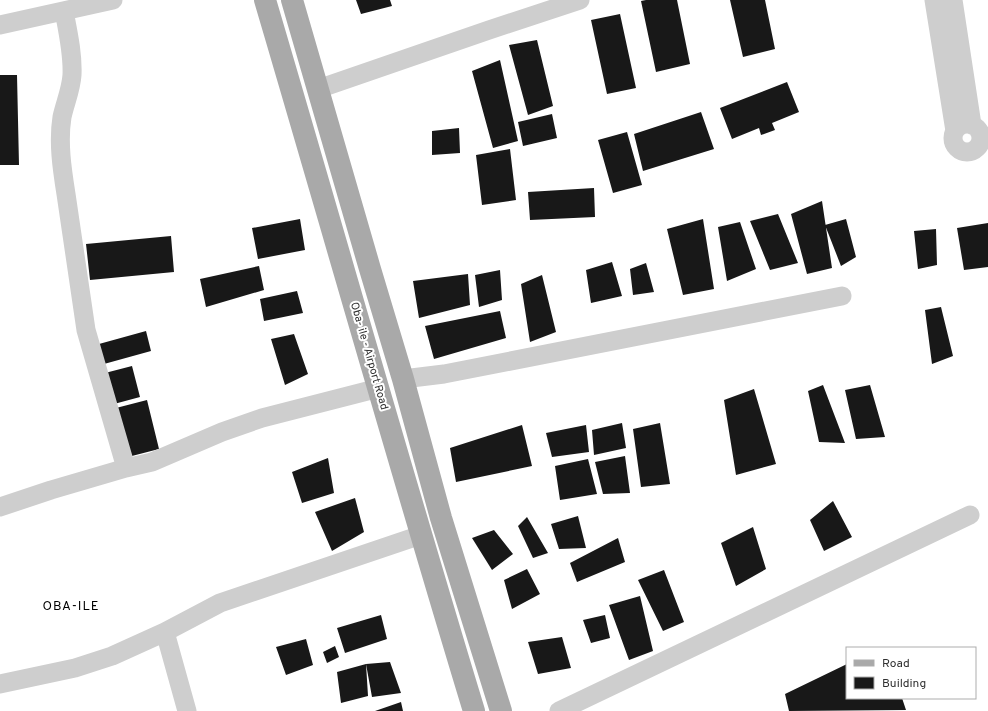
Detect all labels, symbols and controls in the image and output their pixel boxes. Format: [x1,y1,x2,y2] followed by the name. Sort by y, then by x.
[347,300,391,412] street label: Oba- ile - Airport Road
[43,599,99,615] district label: OBA-ILE
[846,647,976,699] legend
[882,656,910,672] text: Road
[882,676,926,692] text: Building

